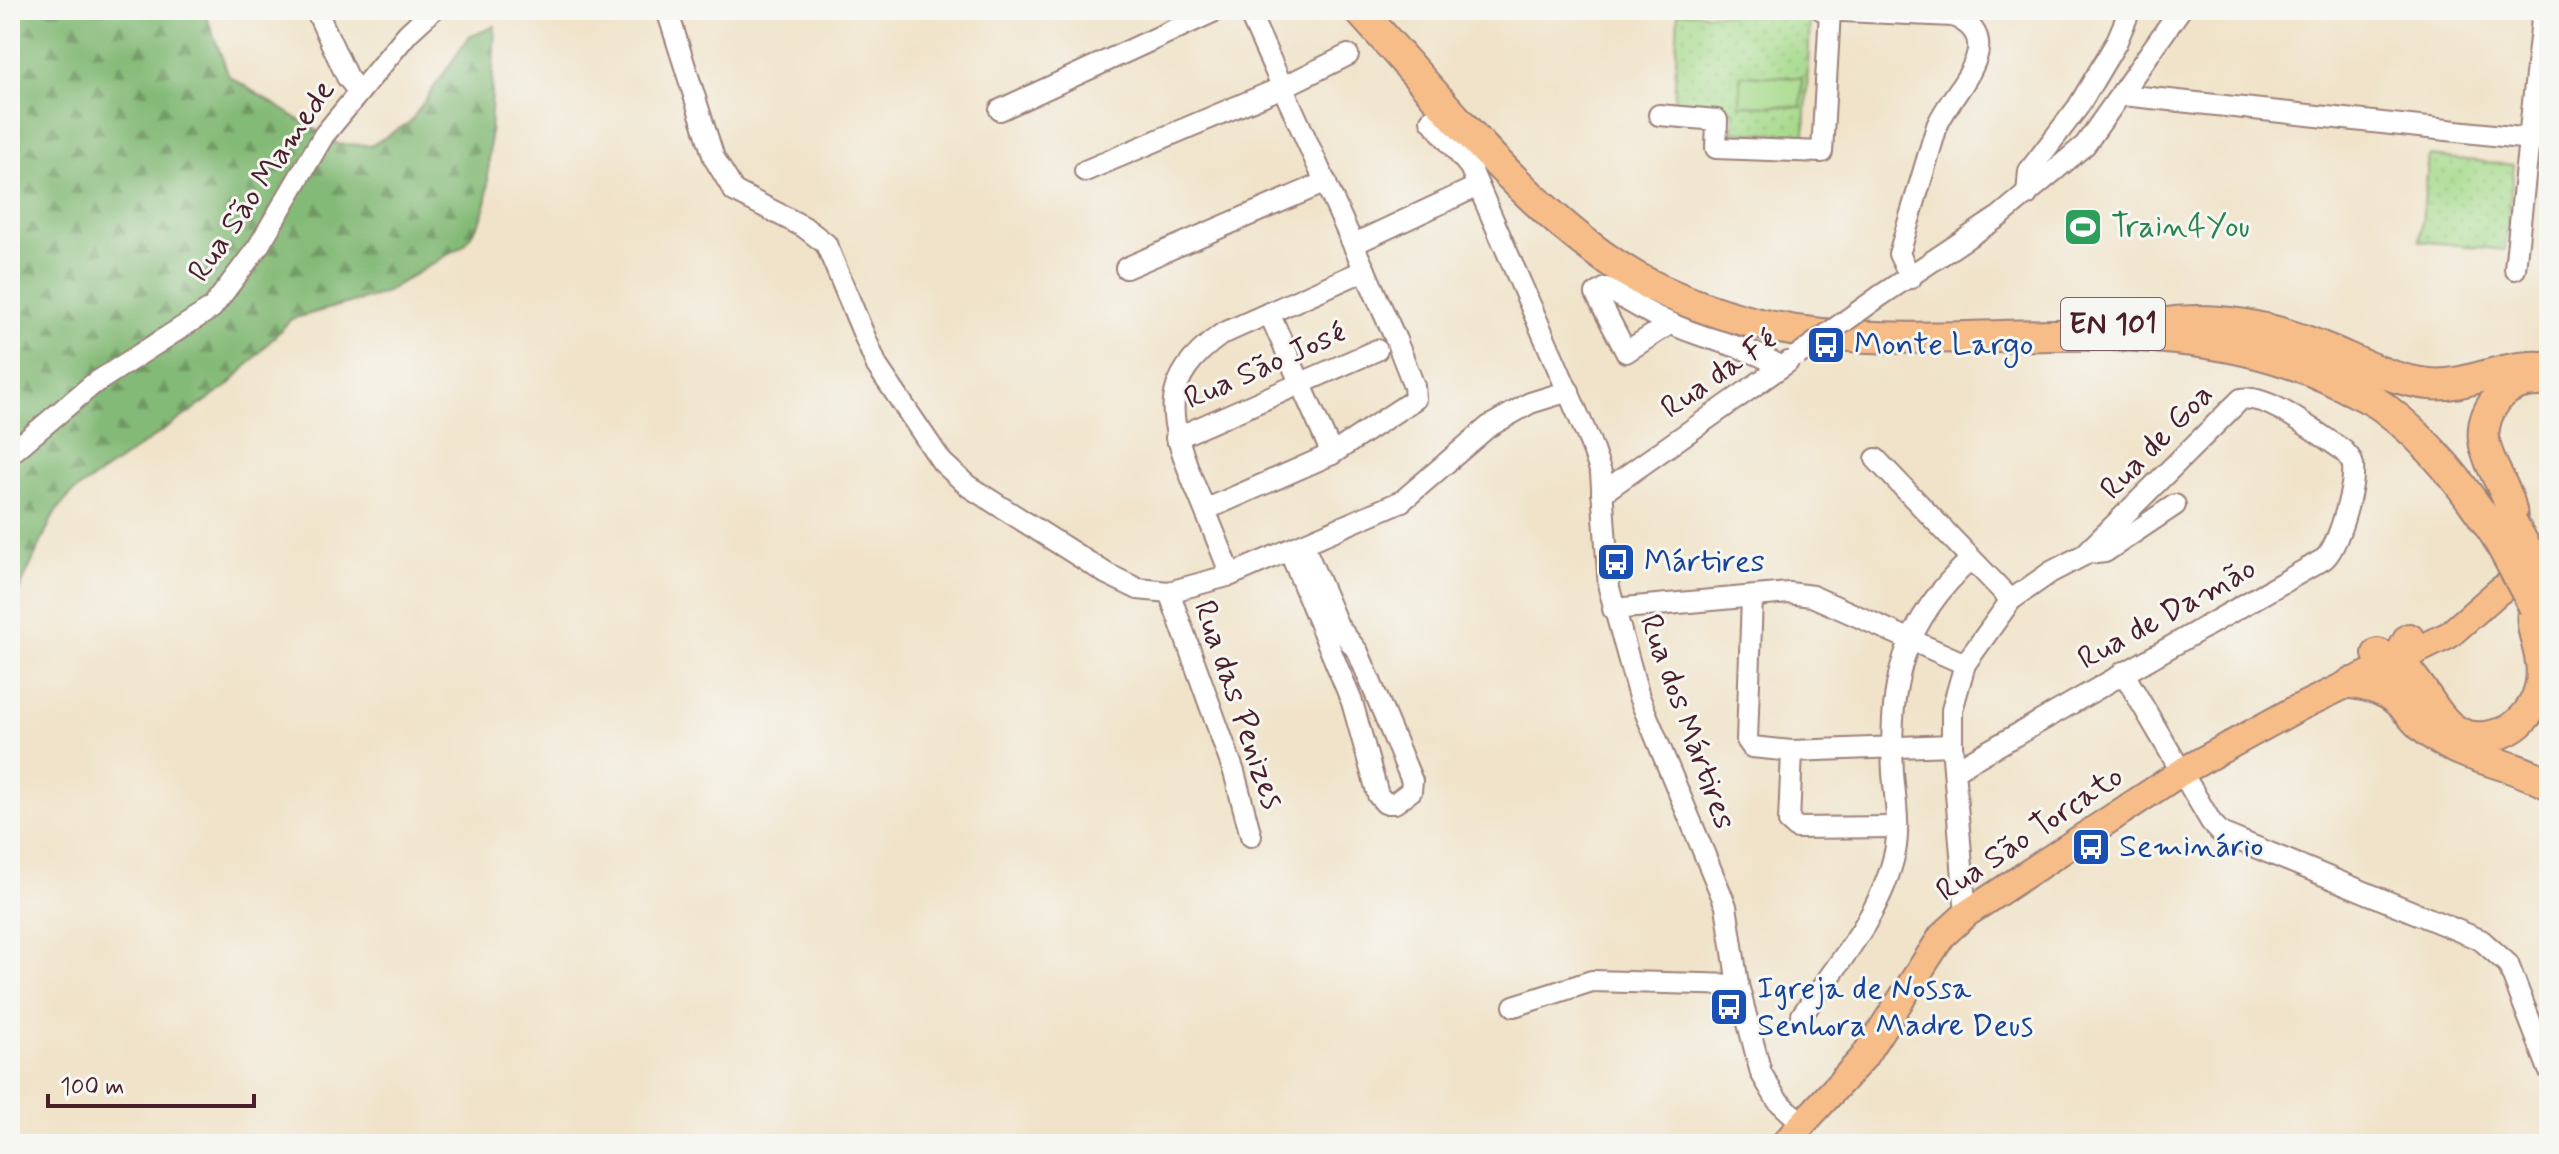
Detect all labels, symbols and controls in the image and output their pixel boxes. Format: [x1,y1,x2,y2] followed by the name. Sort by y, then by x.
[179,72,345,290] street label: Rua São Mamede
[2062,206,2104,248] sports icon: Train4You
[2111,206,2250,248] place label: Train4You
[2061,298,2165,350] road number: EN 101
[1178,312,1352,420] street label: Rua São José
[1653,319,1785,429] street label: Rua da Fé
[1805,324,1847,366] bus stop icon: Monte Largo
[1854,324,2033,368] place label: Monte Largo
[2091,375,2223,509] street label: Rua de Goa
[1595,541,1637,583] bus stop icon: Mártires
[1644,541,1765,583] place label: Mártires
[2070,548,2264,680] street label: Rua de Damão
[1183,595,1293,815] street label: Rua das Penizes
[1629,609,1745,835] street label: Rua dos Mártires
[1928,756,2132,912] street label: Rua São Torcato
[2070,826,2112,868] bus stop icon: Seminário
[2119,826,2264,868] place label: Seminário
[1757,968,2033,1047] place label: Igreja de Nossa Senhora Madre Deus
[1708,986,1750,1028] bus stop icon: Igreja de Nossa Senhora Madre Deus
[48,1058,254,1108] scale bar
[60,1072,124,1103] text: 100 m

